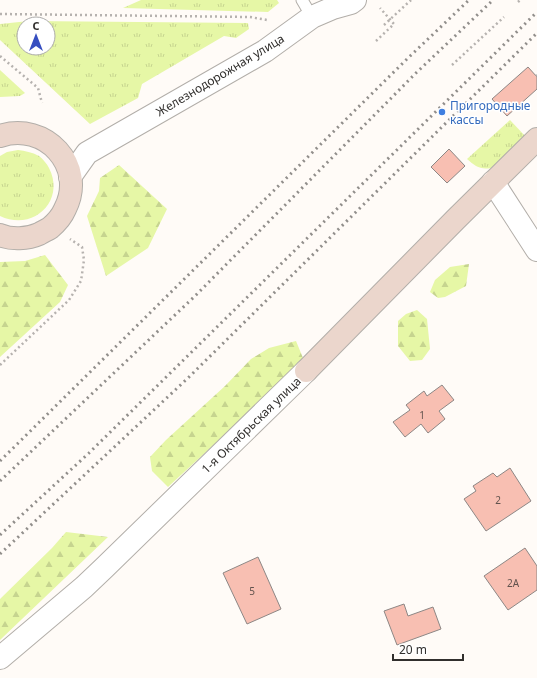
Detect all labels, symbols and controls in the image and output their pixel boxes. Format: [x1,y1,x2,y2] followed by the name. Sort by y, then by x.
[16,16,56,56] north arrow
[32,18,40,33] text: С
[153,30,287,120] street label: Железнодорожная улица
[450,97,531,128] place label: Пригородные кассы
[437,107,447,117] marker: Пригородные кассы
[197,373,305,477] street label: 1-я Октябрьская улица
[419,408,425,422] house number: 1
[495,493,501,507] house number: 2
[507,576,520,590] house number: 2А
[249,584,255,598] house number: 5
[393,636,463,662] scale bar
[399,641,427,658] text: 20 m

